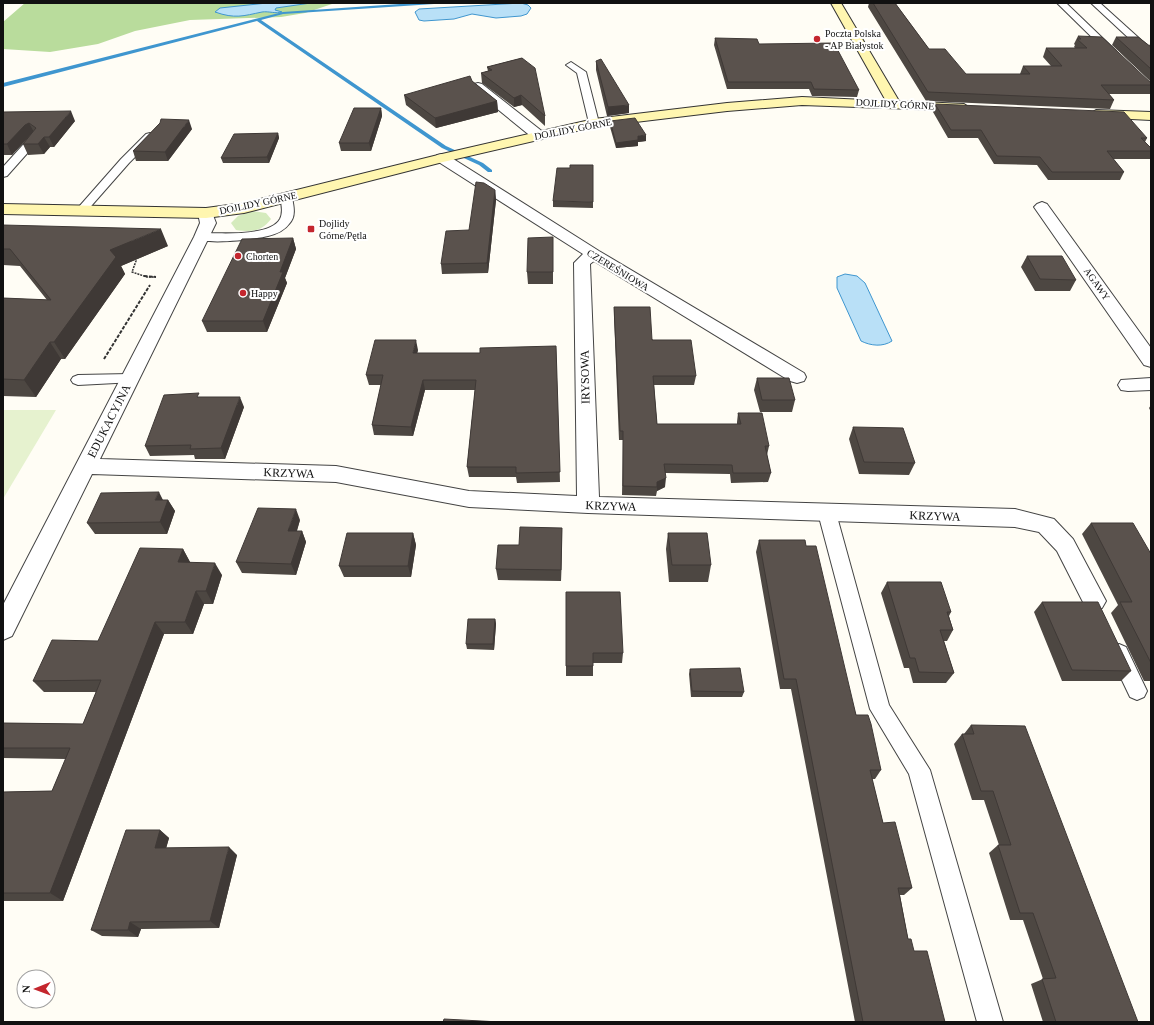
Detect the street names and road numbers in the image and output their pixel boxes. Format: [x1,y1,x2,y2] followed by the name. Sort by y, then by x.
[855,96,935,112] street label: DOJLIDY GÓRNE
[533,116,613,142] street label: DOJLIDY GÓRNE
[218,189,298,217] street label: DOJLIDY GÓRNE
[585,247,652,293] street label: CZEREŚNIOWA
[1082,265,1112,303] street label: AGAWY
[578,350,592,404] street label: IRYSOWA
[84,382,134,460] street label: EDUKACYJNA
[263,465,315,481] street label: KRZYWA
[585,498,637,514] street label: KRZYWA
[909,508,961,524] street label: KRZYWA

